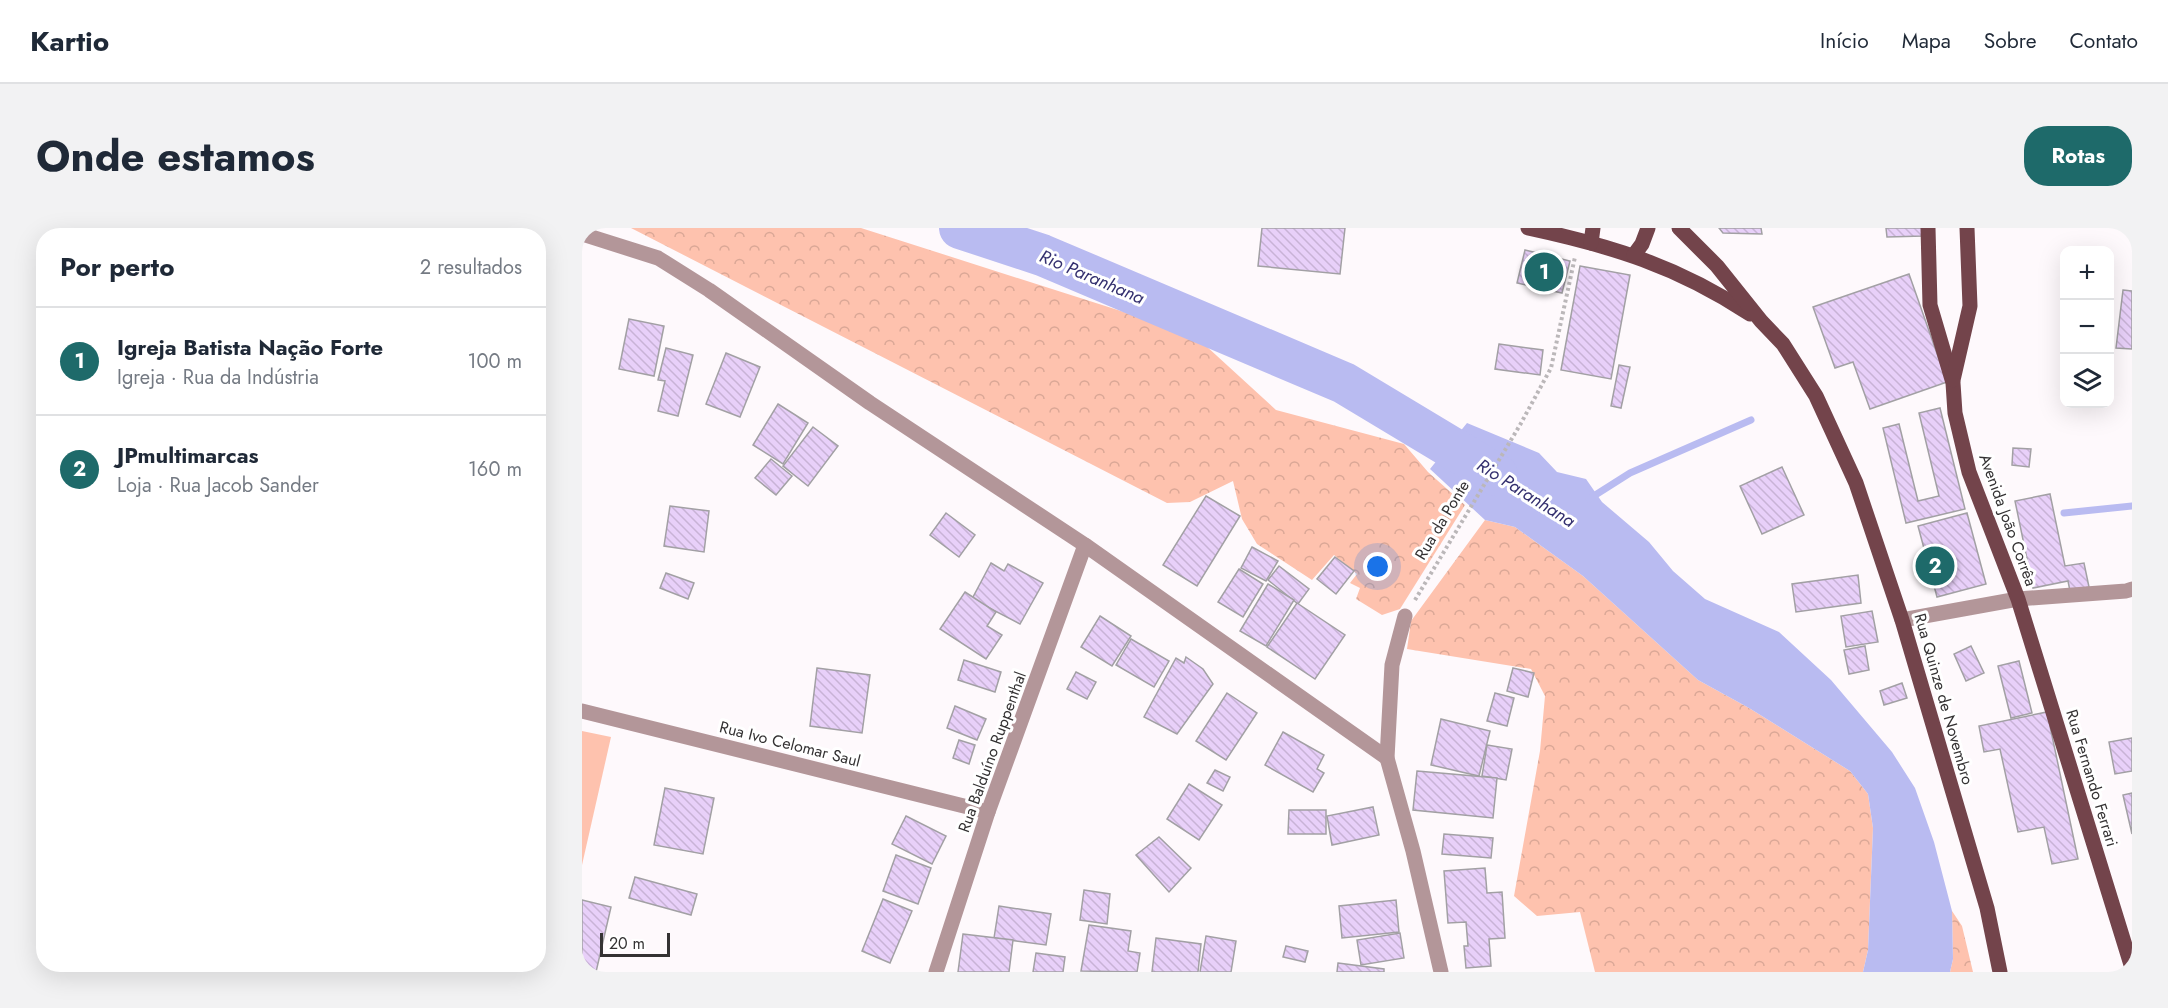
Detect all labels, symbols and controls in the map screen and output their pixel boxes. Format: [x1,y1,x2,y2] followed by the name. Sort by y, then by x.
[30,21,109,62] text: Kartio
[1820,26,1869,56] text: Início
[1902,26,1951,56] text: Mapa
[1984,26,2036,56] text: Sobre
[2069,26,2138,56] text: Contato
[36,126,315,187] text: Onde estamos
[2024,126,2132,186] button: Rotas
[1036,243,1148,311] water label: Rio Paranhana
[2060,246,2114,408] map controls
[2060,246,2114,300] button: +
[60,248,174,286] text: Por perto
[1524,250,1564,294] pin: 1
[420,253,522,282] text: 2 resultados
[2060,300,2114,354] button: −
[117,331,383,363] text: Igreja Batista Nação Forte
[74,347,85,376] text: 1
[467,347,522,376] text: 100 m
[2060,354,2114,408] button: layers
[117,363,319,392] text: Igreja · Rua da Indústria
[117,439,259,471] text: JPmultimarcas
[1973,451,2043,589] street label: Avenida João Corrêa
[1472,452,1580,534] water label: Rio Paranhana
[73,455,86,484] text: 2
[468,455,522,484] text: 160 m
[117,471,319,500] text: Loja · Rua Jacob Sander
[1409,476,1475,564] street label: Rua da Ponte
[1916,544,1954,588] pin: 2
[1363,552,1392,581] your location
[1909,611,1980,788] street label: Rua Quinze de Novembro
[952,668,1032,836] street label: Rua Balduíno Ruppenthal
[2060,707,2124,849] street label: Rua Fernando Ferrari
[717,715,863,773] street label: Rua Ivo Celomar Saul
[600,930,670,958] scale bar
[609,932,645,955] text: 20 m

